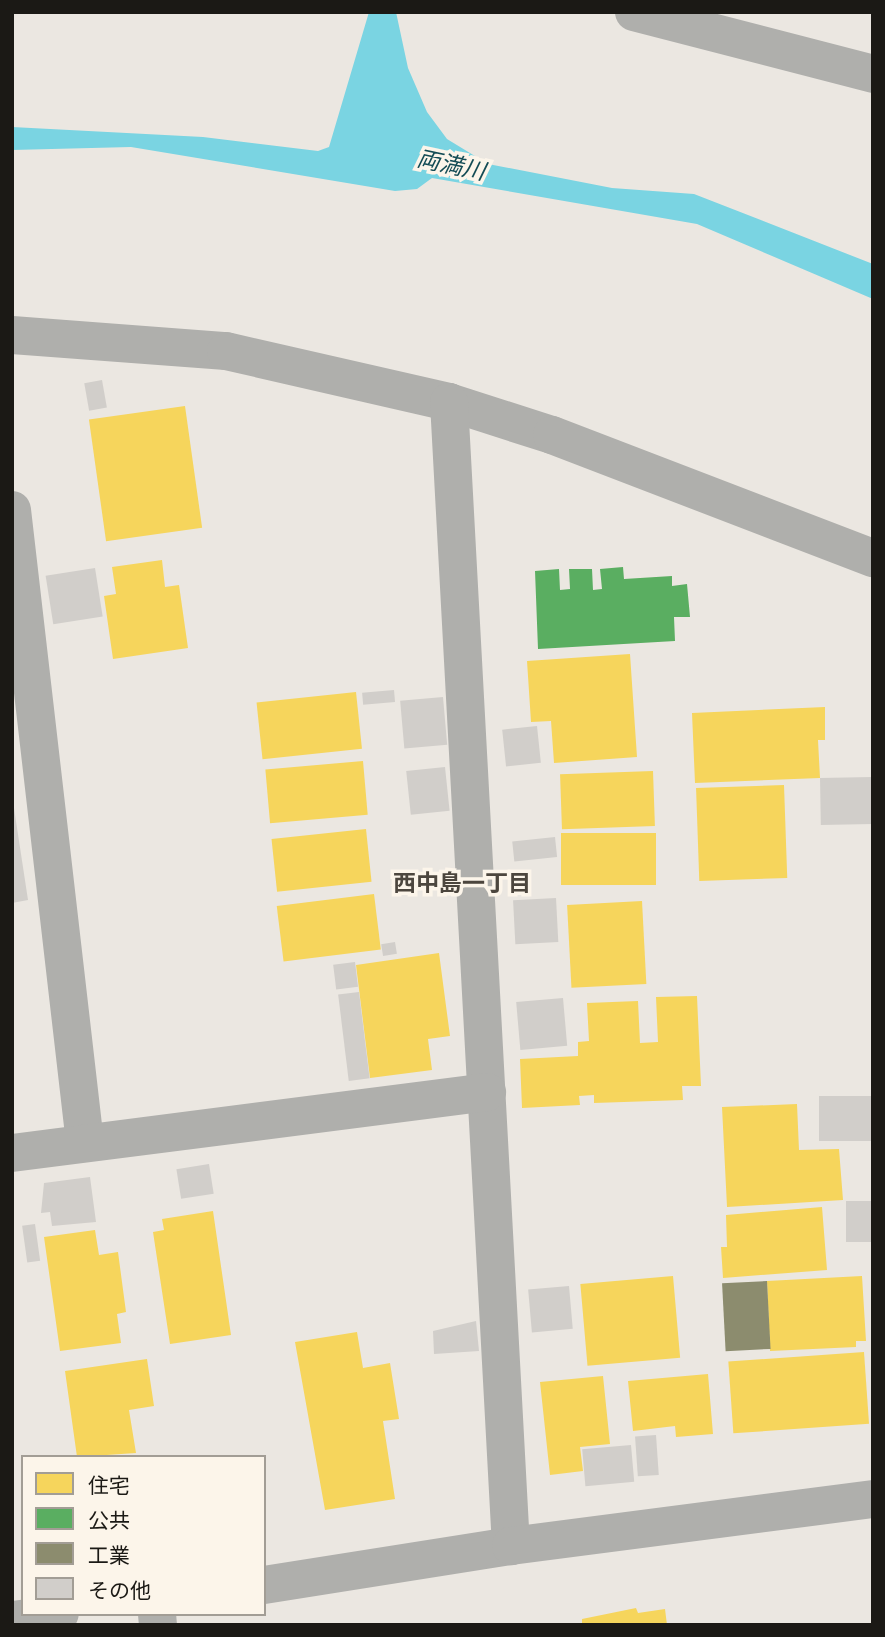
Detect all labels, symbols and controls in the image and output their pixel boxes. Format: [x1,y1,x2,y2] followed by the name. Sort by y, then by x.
[414,145,488,187] water label: 両満川
[393,870,531,898] district label: 西中島一丁目
[21,1455,266,1616] legend
[88,1474,130,1499] text: 住宅
[88,1509,130,1534] text: 公共
[88,1544,130,1569] text: 工業
[88,1579,151,1604] text: その他

